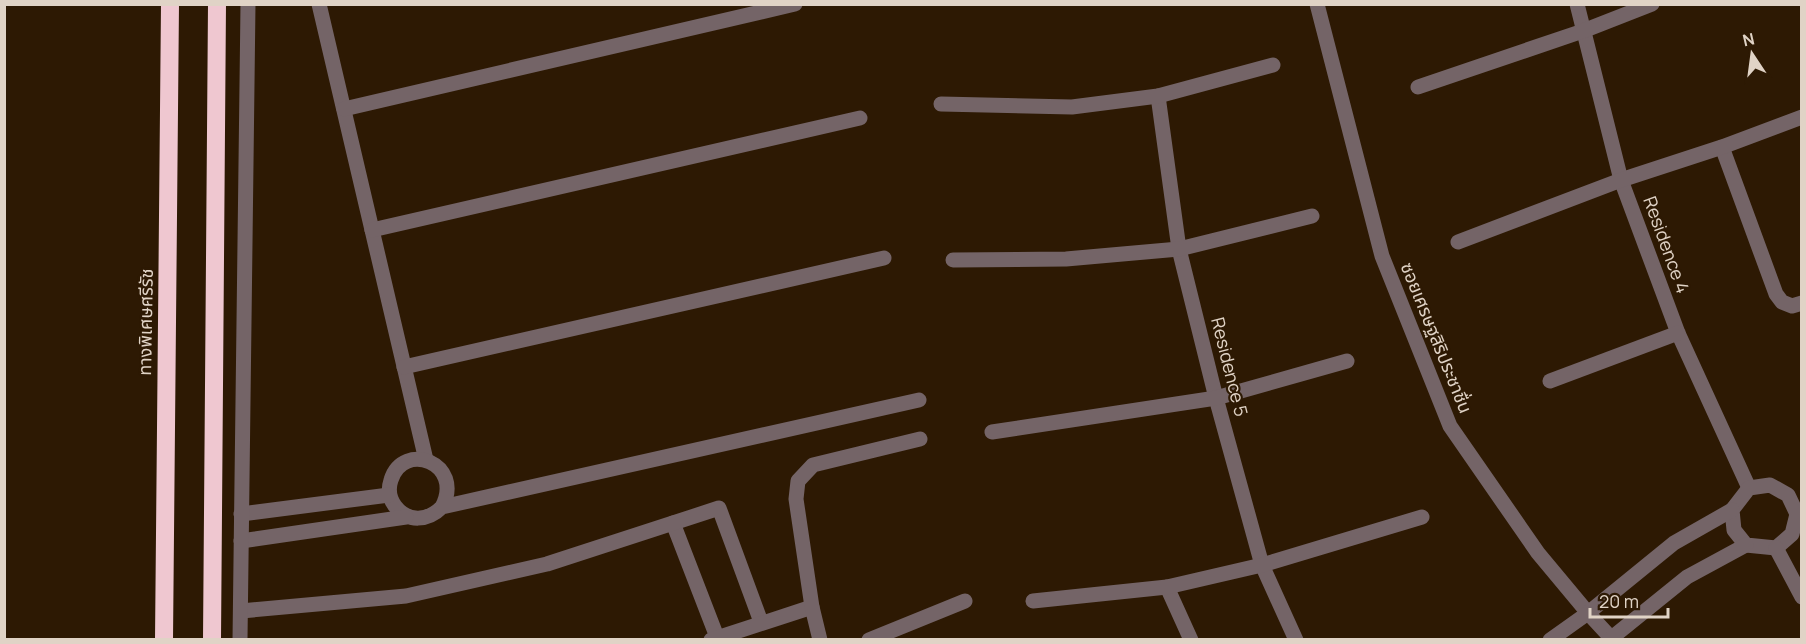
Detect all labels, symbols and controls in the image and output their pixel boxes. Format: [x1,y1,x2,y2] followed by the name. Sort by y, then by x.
[1722,24,1782,84] north arrow
[1741,27,1757,51] text: N
[1638,193,1696,296] street label: Residence 4
[1396,259,1478,417] street label: ซอยเศรษฐสิริประชาชื่น
[132,268,158,376] street label: ทางพิเศษศรีรัช
[1206,315,1254,419] street label: Residence 5
[1590,581,1668,619] scale bar
[1599,589,1639,613] text: 20 m

